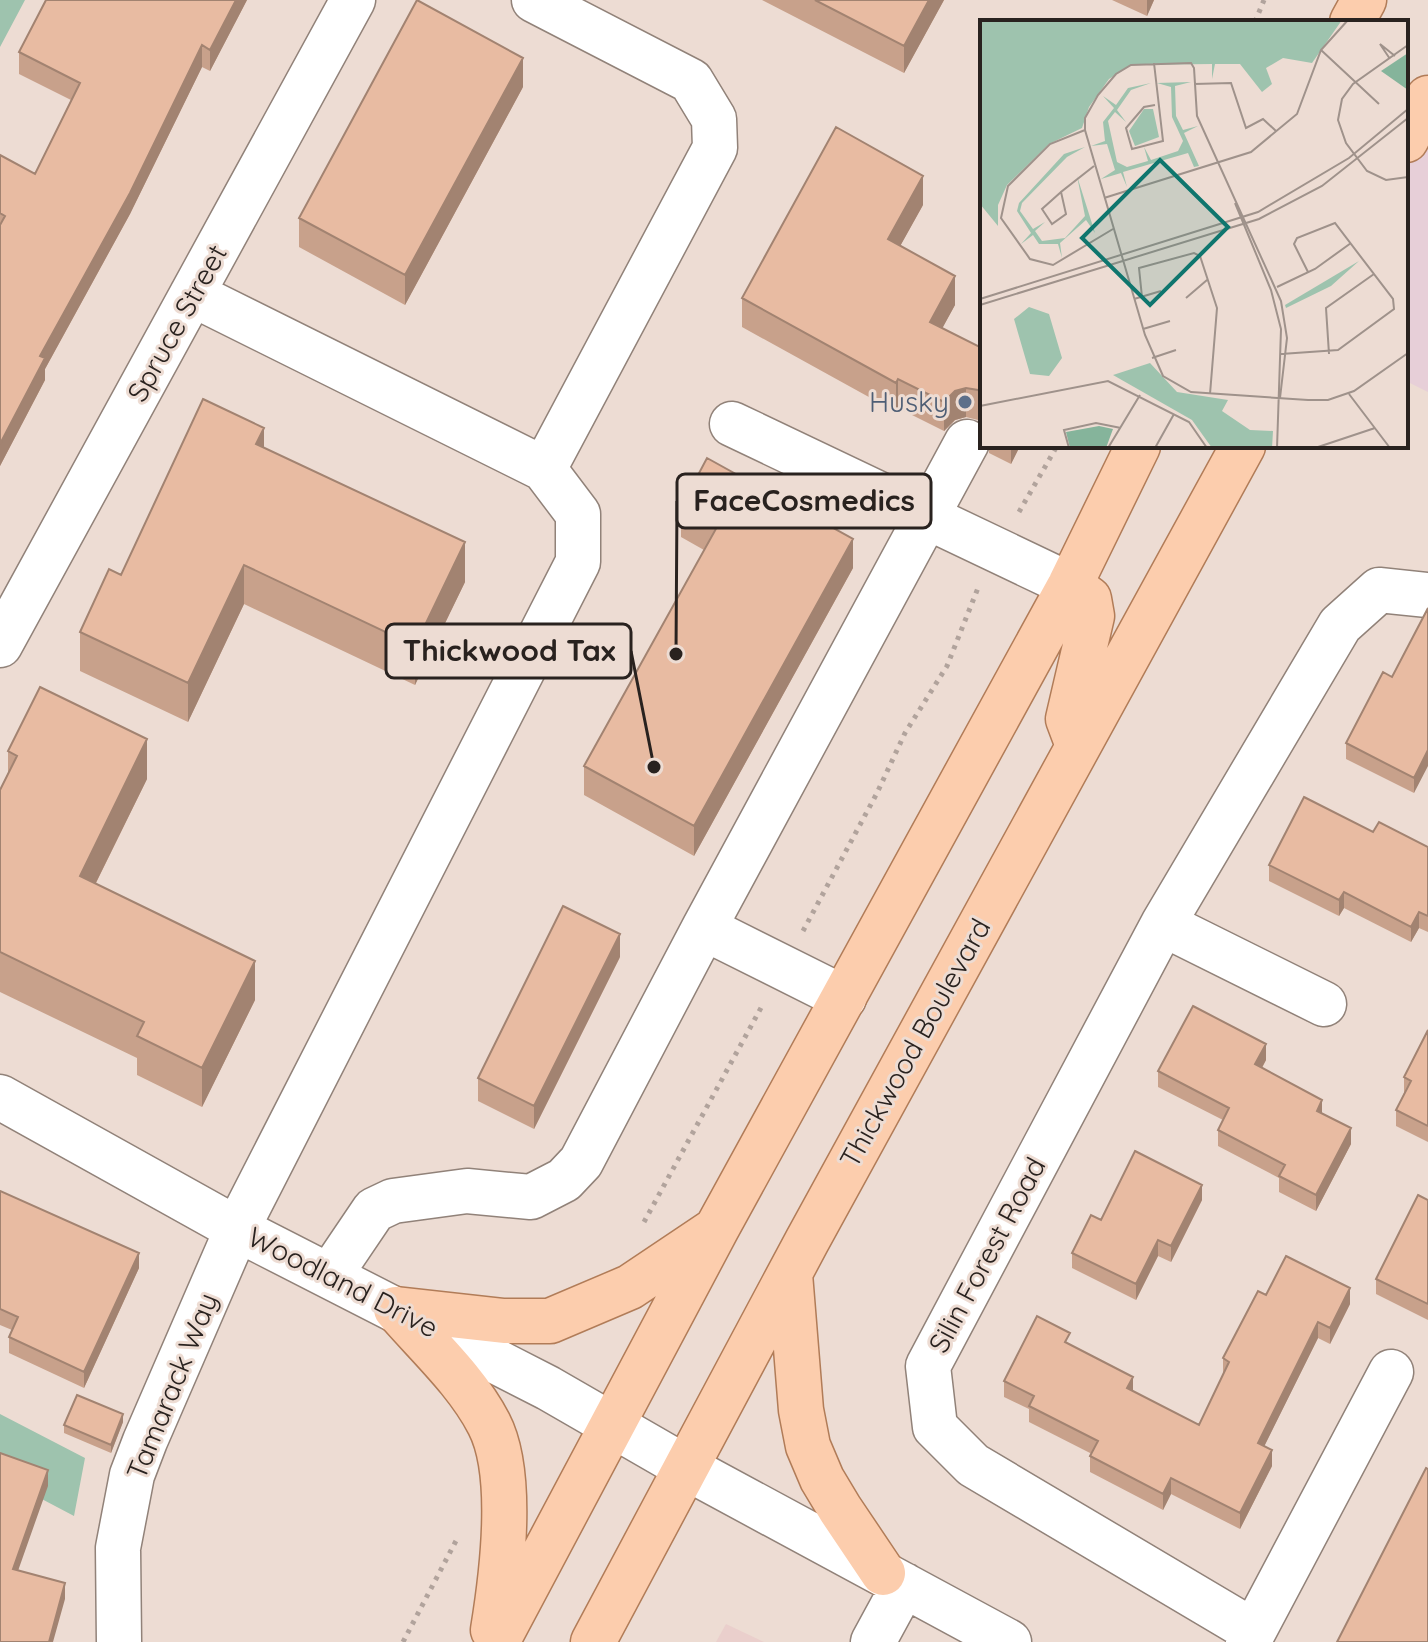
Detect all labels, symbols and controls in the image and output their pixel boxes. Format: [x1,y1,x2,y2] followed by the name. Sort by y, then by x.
[980,20,1408,448] inset map
[119,238,234,407] street label: Spruce Street
[869,384,949,419] place label: Husky
[956,393,974,411] marker: Husky
[677,474,931,528] callout: FaceCosmedics
[693,481,915,519] text: FaceCosmedics
[386,624,631,678] callout: Thickwood Tax
[402,631,616,669] text: Thickwood Tax
[831,912,998,1173] street label: Thickwood Boulevard
[920,1151,1053,1358] street label: Silin Forest Road
[242,1219,444,1345] street label: Woodland Drive
[118,1288,225,1484] street label: Tamarack Way

